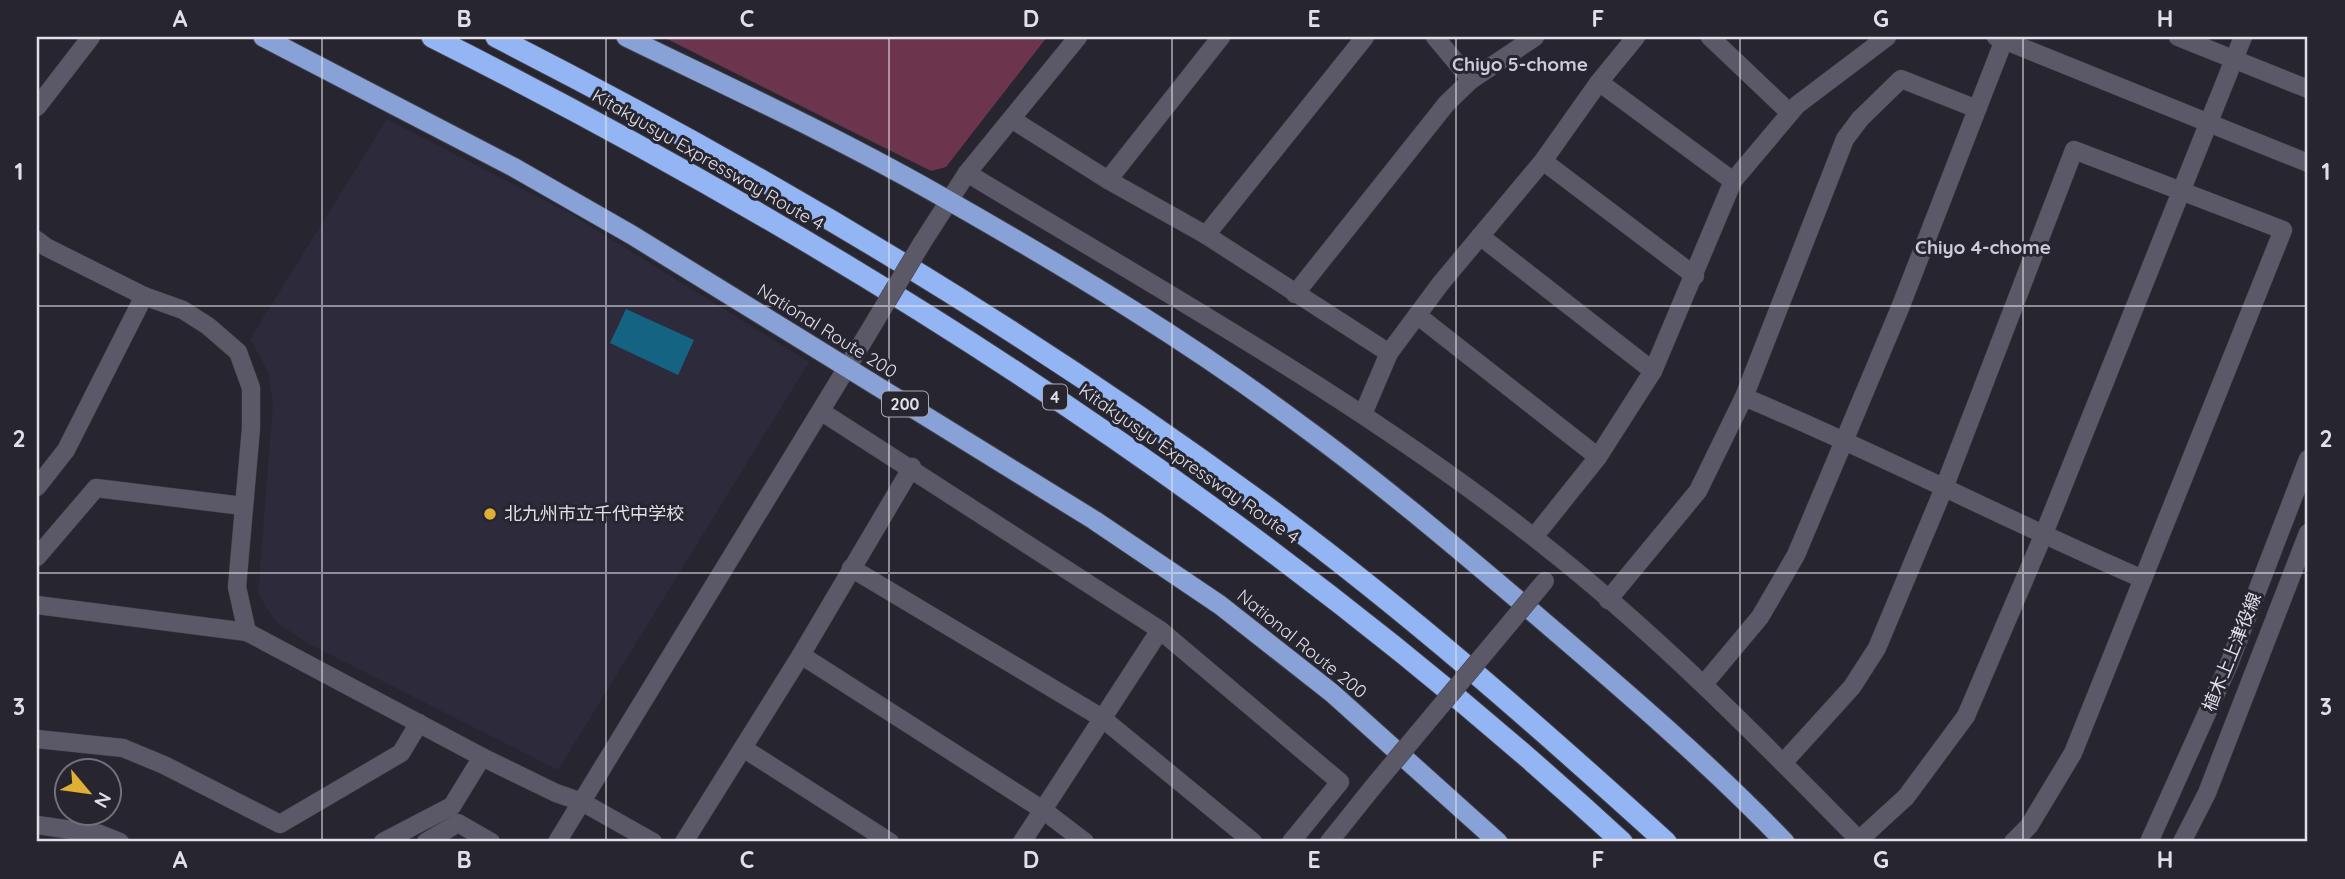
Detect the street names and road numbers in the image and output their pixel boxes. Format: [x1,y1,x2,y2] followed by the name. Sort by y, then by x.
[588,84,828,235] street label: Kitakyusyu Expressway Route 4
[753,278,902,383] street label: National Route 200
[1075,379,1304,549] street label: Kitakyusyu Expressway Route 4
[1043,384,1067,410] road number: 4
[882,392,928,416] road number: 200
[1233,584,1372,703] street label: National Route 200
[2197,589,2266,715] street label: 植木上上津役線

